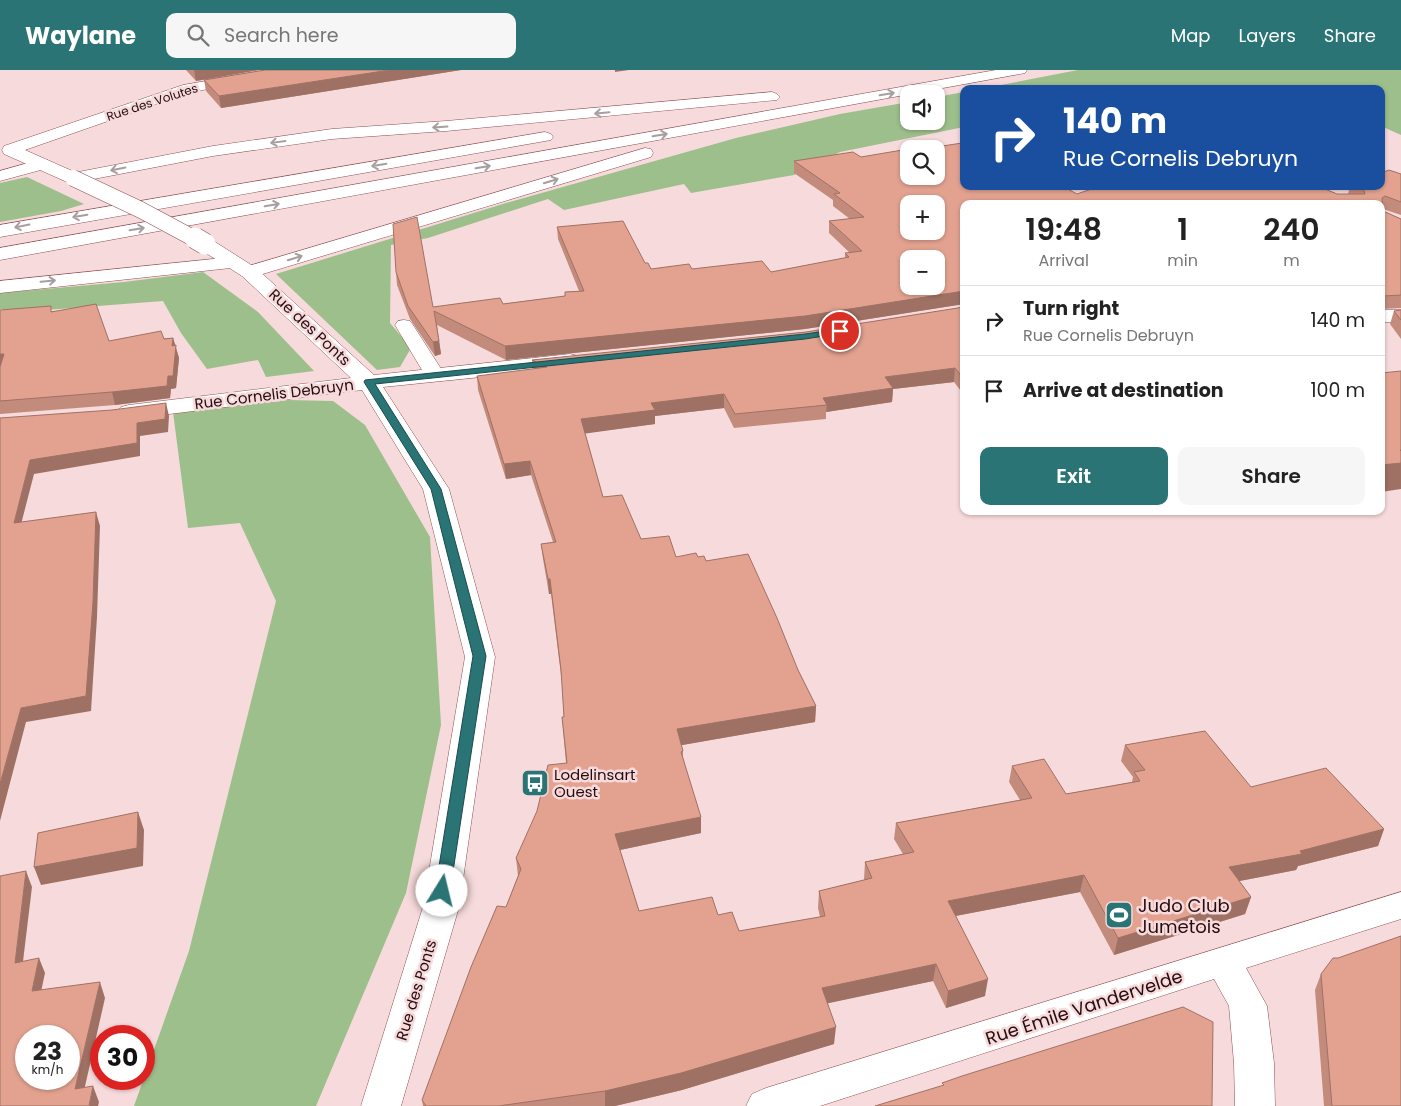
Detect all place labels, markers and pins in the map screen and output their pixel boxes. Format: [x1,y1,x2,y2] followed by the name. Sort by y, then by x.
[819,310,861,352] pin
[554,764,636,802] place label: Lodelinsart Ouest
[520,768,550,798] bus stop icon: Lodelinsart Ouest
[1138,893,1230,939] place label: Judo Club Jumetois
[1104,900,1134,930] sports icon: Judo Club Jumetois

